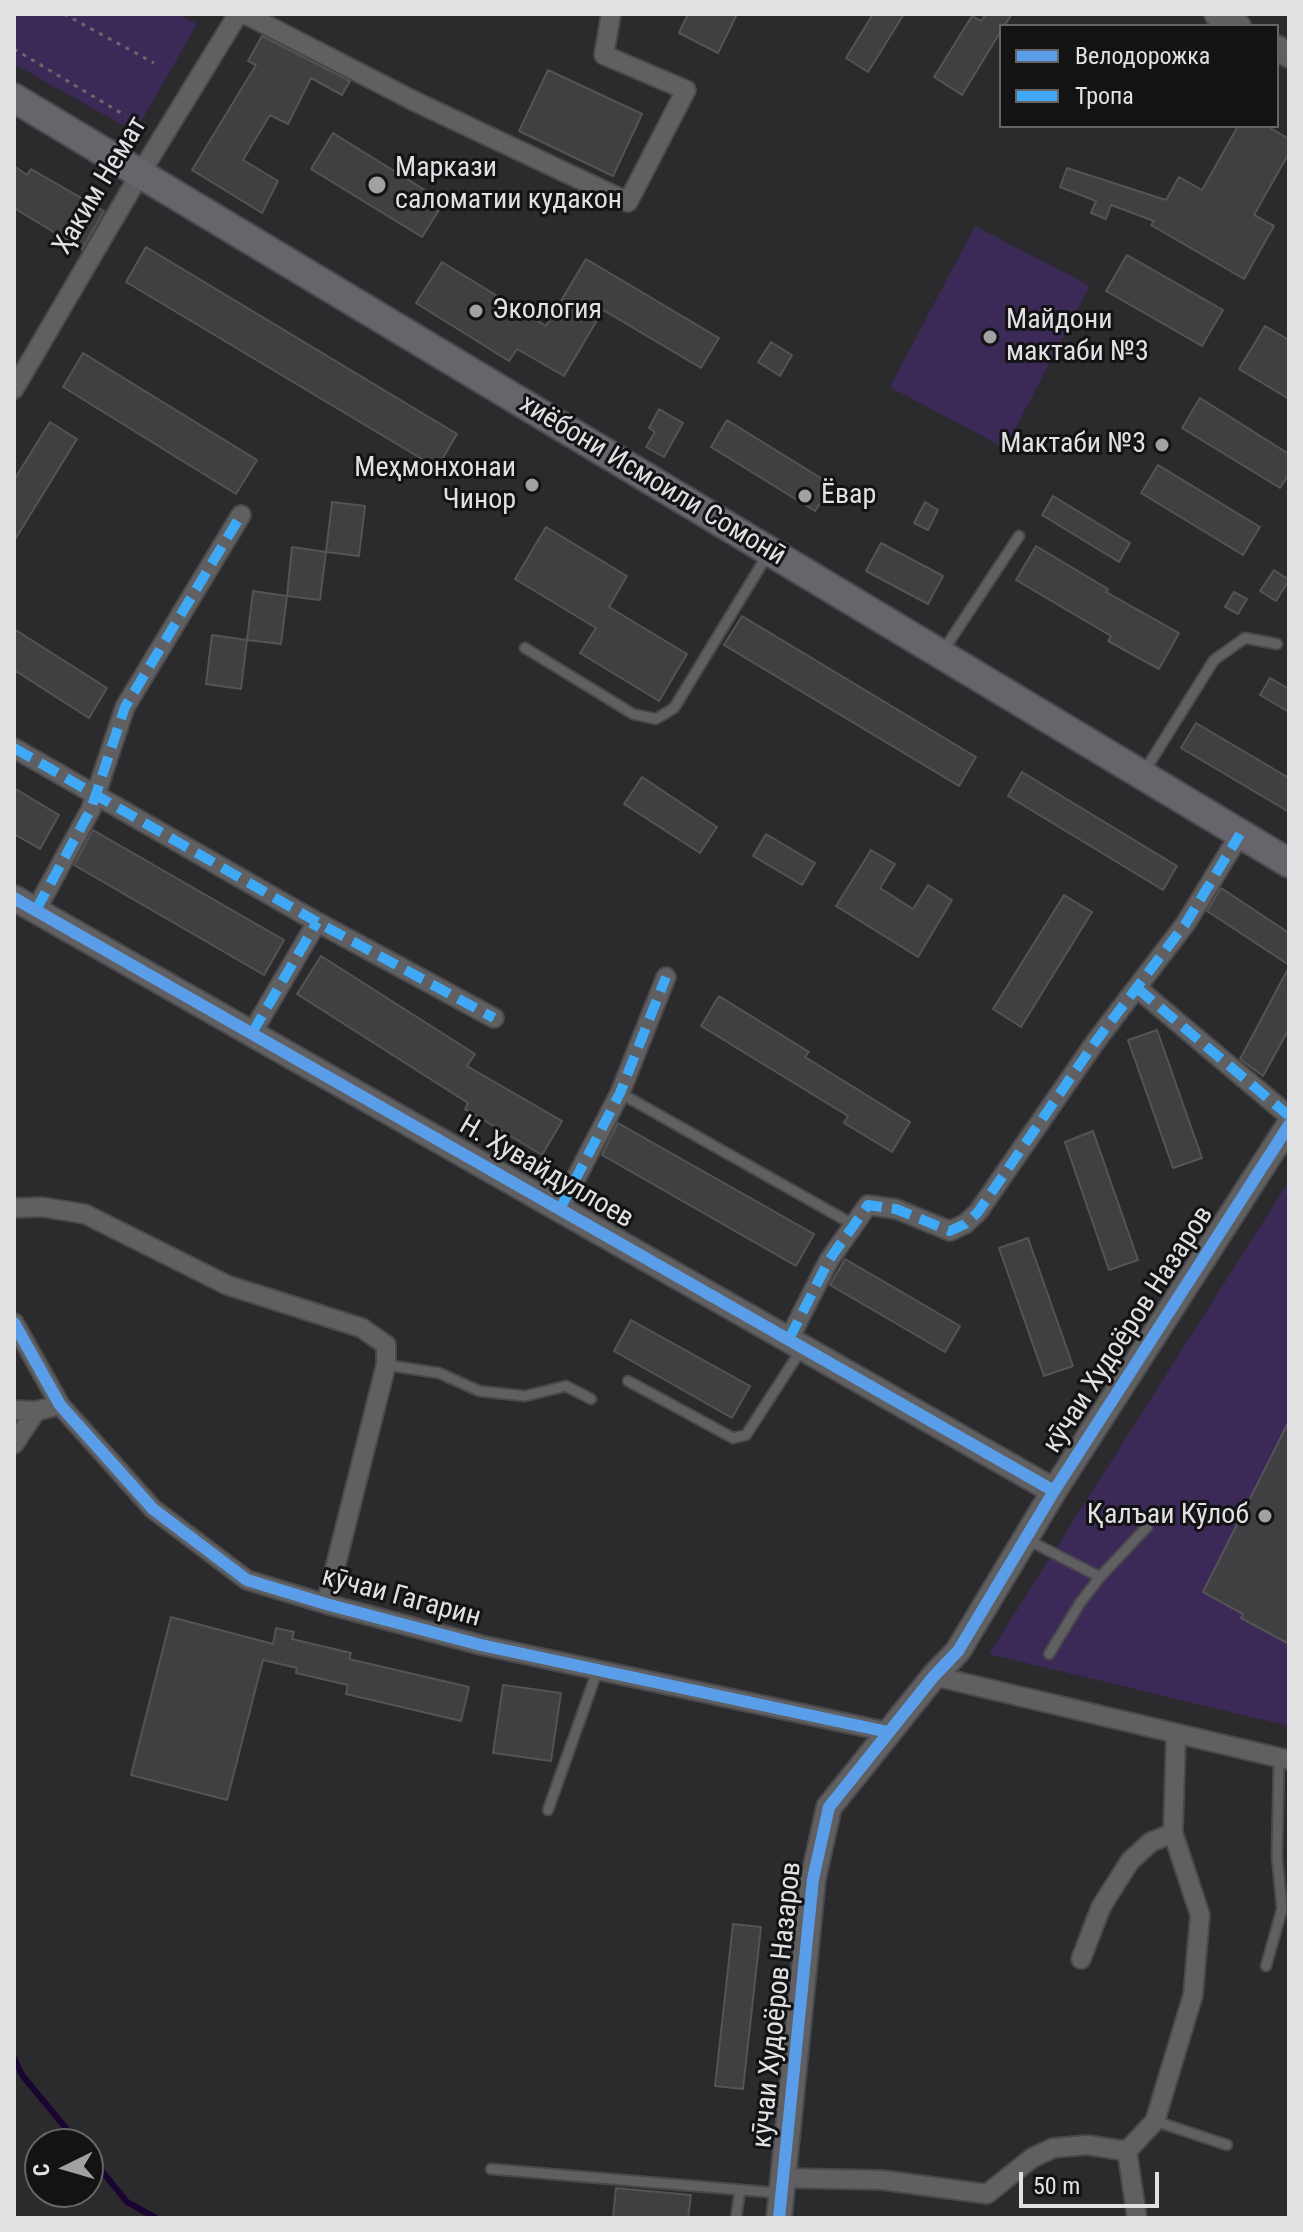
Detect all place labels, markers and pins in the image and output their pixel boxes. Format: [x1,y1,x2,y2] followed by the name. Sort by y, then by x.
[395,152,622,218] place label: Маркази саломатии кудакон
[366,174,388,196] marker: Маркази саломатии кудакон
[492,294,602,328] place label: Экология
[467,302,485,320] marker: Экология
[1006,304,1149,370] place label: Майдони мактаби №3
[981,328,999,346] marker: Майдони мактаби №3
[1000,428,1146,462] place label: Мактаби №3
[1153,436,1171,454] marker: Мактаби №3
[354,452,516,518] place label: Меҳмонхонаи Чинор
[523,476,541,494] marker: Меҳмонхонаи Чинор
[821,479,876,513] place label: Ёвар
[796,487,814,505] marker: Ёвар
[1087,1499,1249,1533] place label: Қалъаи Кӯлоб
[1256,1507,1274,1525] marker: Қалъаи Кӯлоб

